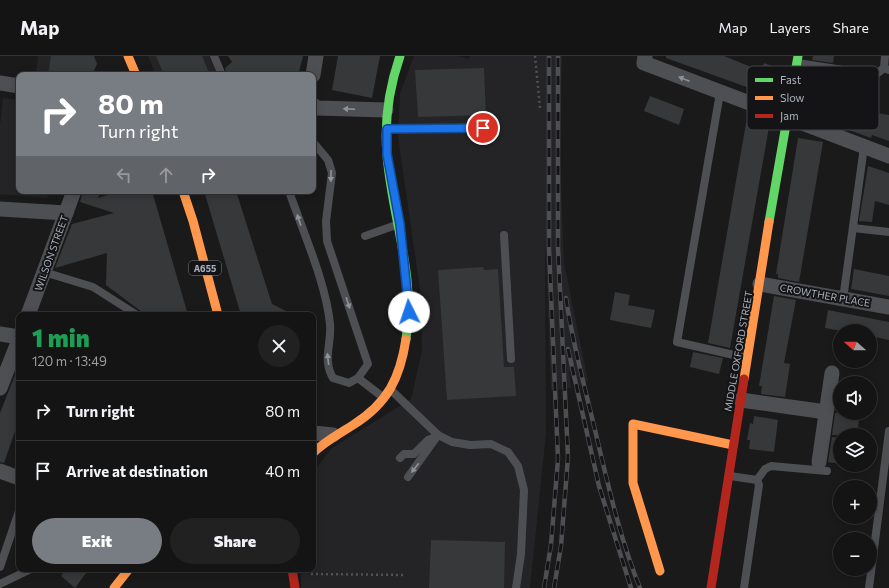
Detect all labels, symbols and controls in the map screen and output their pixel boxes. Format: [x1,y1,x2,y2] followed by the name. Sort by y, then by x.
[20,16,59,39] text: Map
[719,19,747,36] text: Map
[769,19,811,36] text: Layers
[833,19,869,36] text: Share
[747,66,879,130] legend
[780,73,802,86] text: Fast
[677,75,689,81] one-way arrow
[98,86,164,120] text: 80 m
[32,88,84,140] icon: right
[780,91,805,104] text: Slow
[342,106,355,112] one-way arrow
[780,109,799,123] text: Jam
[466,111,500,145] pin
[472,117,494,139] icon: arrive
[98,120,178,142] text: Turn right
[113,164,135,186] icon: left
[155,164,177,186] icon: ahead
[197,164,219,186] icon: right
[327,170,334,182] one-way arrow
[32,213,70,292] street label: WILSON STREET
[295,213,301,225] one-way arrow
[189,261,221,275] road number: A655
[779,281,871,309] street label: CROWTHER PLACE
[721,289,755,412] street label: MIDDLE OXFORD STREET
[388,291,430,333] position arrow
[345,297,351,309] one-way arrow
[32,323,90,352] text: 1 min
[833,324,877,368] north arrow
[833,324,877,576] map controls
[258,325,300,367] button: close
[32,353,107,369] text: 120 m · 13:49
[325,353,331,365] one-way arrow
[833,376,877,420] button: sound
[32,400,54,422] icon: right
[66,402,135,420] text: Turn right
[265,402,300,420] text: 80 m
[833,428,877,472] button: layers
[32,460,54,482] icon: arrive
[66,462,208,480] text: Arrive at destination
[265,462,300,480] text: 40 m
[411,462,419,473] one-way arrow
[833,480,877,524] button: +
[32,518,162,564] button: Exit
[170,518,300,564] button: Share
[833,532,877,576] button: −

